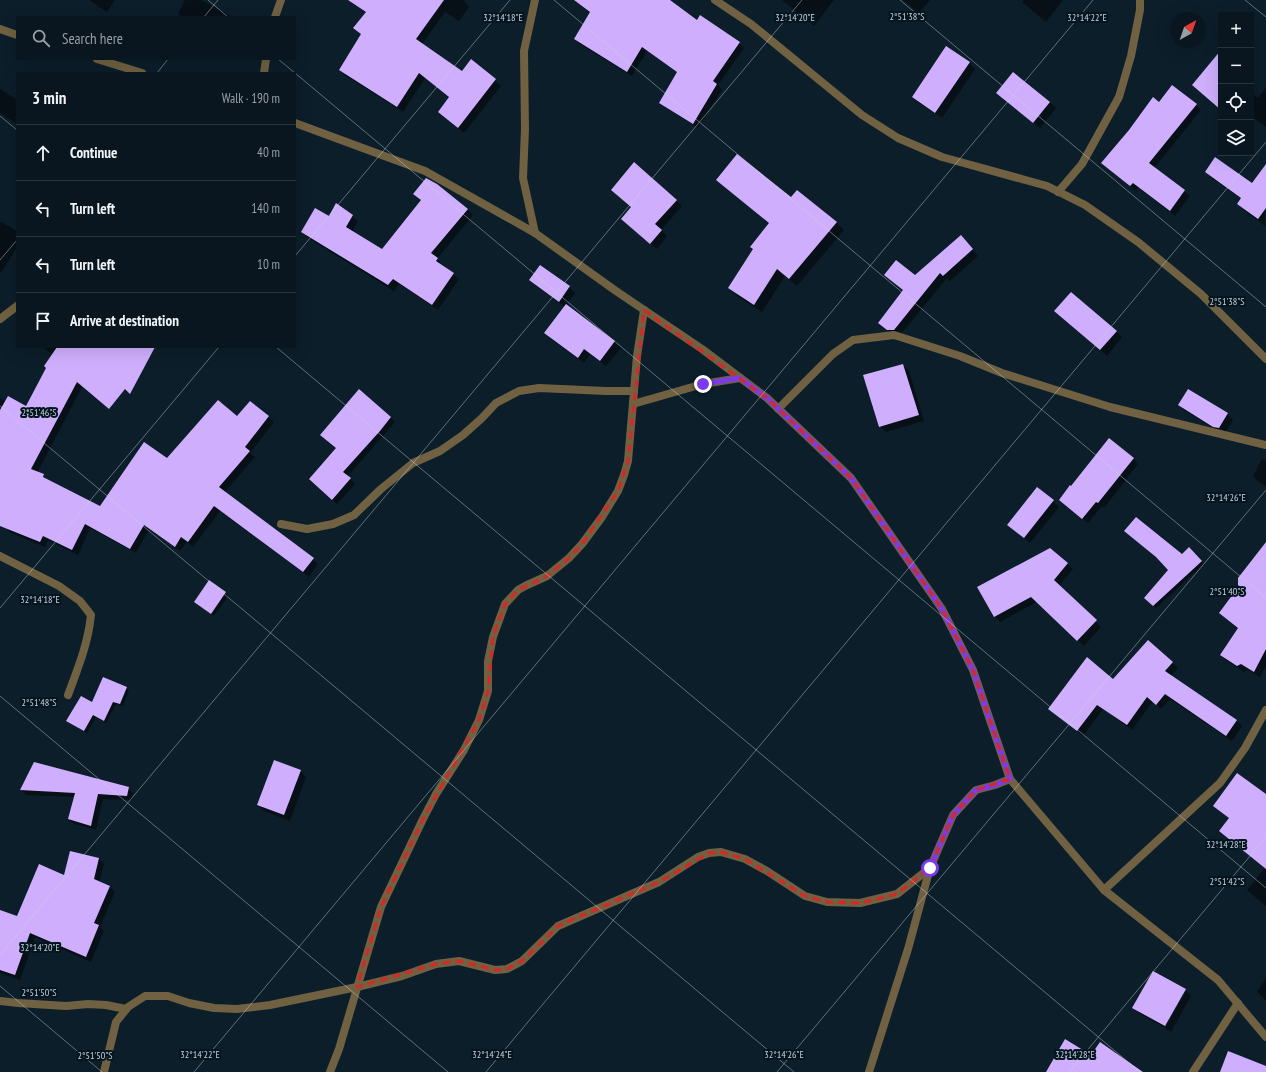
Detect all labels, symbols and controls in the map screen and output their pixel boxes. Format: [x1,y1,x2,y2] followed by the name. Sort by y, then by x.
[890,10,924,23] text: 2°51'38"S
[483,11,523,24] text: 32°14'18"E
[775,11,815,24] text: 32°14'20"E
[1067,11,1107,24] text: 32°14'22"E
[1170,12,1206,48] north arrow
[1218,12,1254,156] map controls
[1218,12,1254,48] button: +
[16,16,296,60] search box
[30,27,52,49] icon: search
[62,29,123,48] text: Search here
[1218,48,1254,84] button: −
[1218,84,1254,120] button: locate
[32,87,66,109] text: 3 min
[222,90,280,107] text: Walk · 190 m
[1218,120,1254,156] button: layers
[32,142,54,164] icon: ahead
[70,143,117,162] text: Continue
[257,144,280,161] text: 40 m
[32,198,54,220] icon: left
[70,199,115,218] text: Turn left
[251,200,280,217] text: 140 m
[32,254,54,276] icon: left
[70,255,115,274] text: Turn left
[257,256,280,273] text: 10 m
[1210,295,1244,308] text: 2°51'38"S
[32,310,54,332] icon: arrive
[70,311,179,330] text: Arrive at destination
[694,375,712,393] route end
[22,406,56,419] text: 2°51'46"S
[1206,491,1246,504] text: 32°14'26"E
[1210,585,1244,598] text: 2°51'40"S
[20,593,60,606] text: 32°14'18"E
[22,696,56,709] text: 2°51'48"S
[1206,838,1246,851] text: 32°14'28"E
[921,859,939,877] route start
[1210,875,1244,888] text: 2°51'42"S
[20,941,60,954] text: 32°14'20"E
[22,986,56,999] text: 2°51'50"S
[180,1048,220,1061] text: 32°14'22"E
[472,1048,512,1061] text: 32°14'24"E
[764,1048,804,1061] text: 32°14'26"E
[1055,1048,1095,1061] text: 32°14'28"E
[78,1049,112,1062] text: 2°51'50"S

